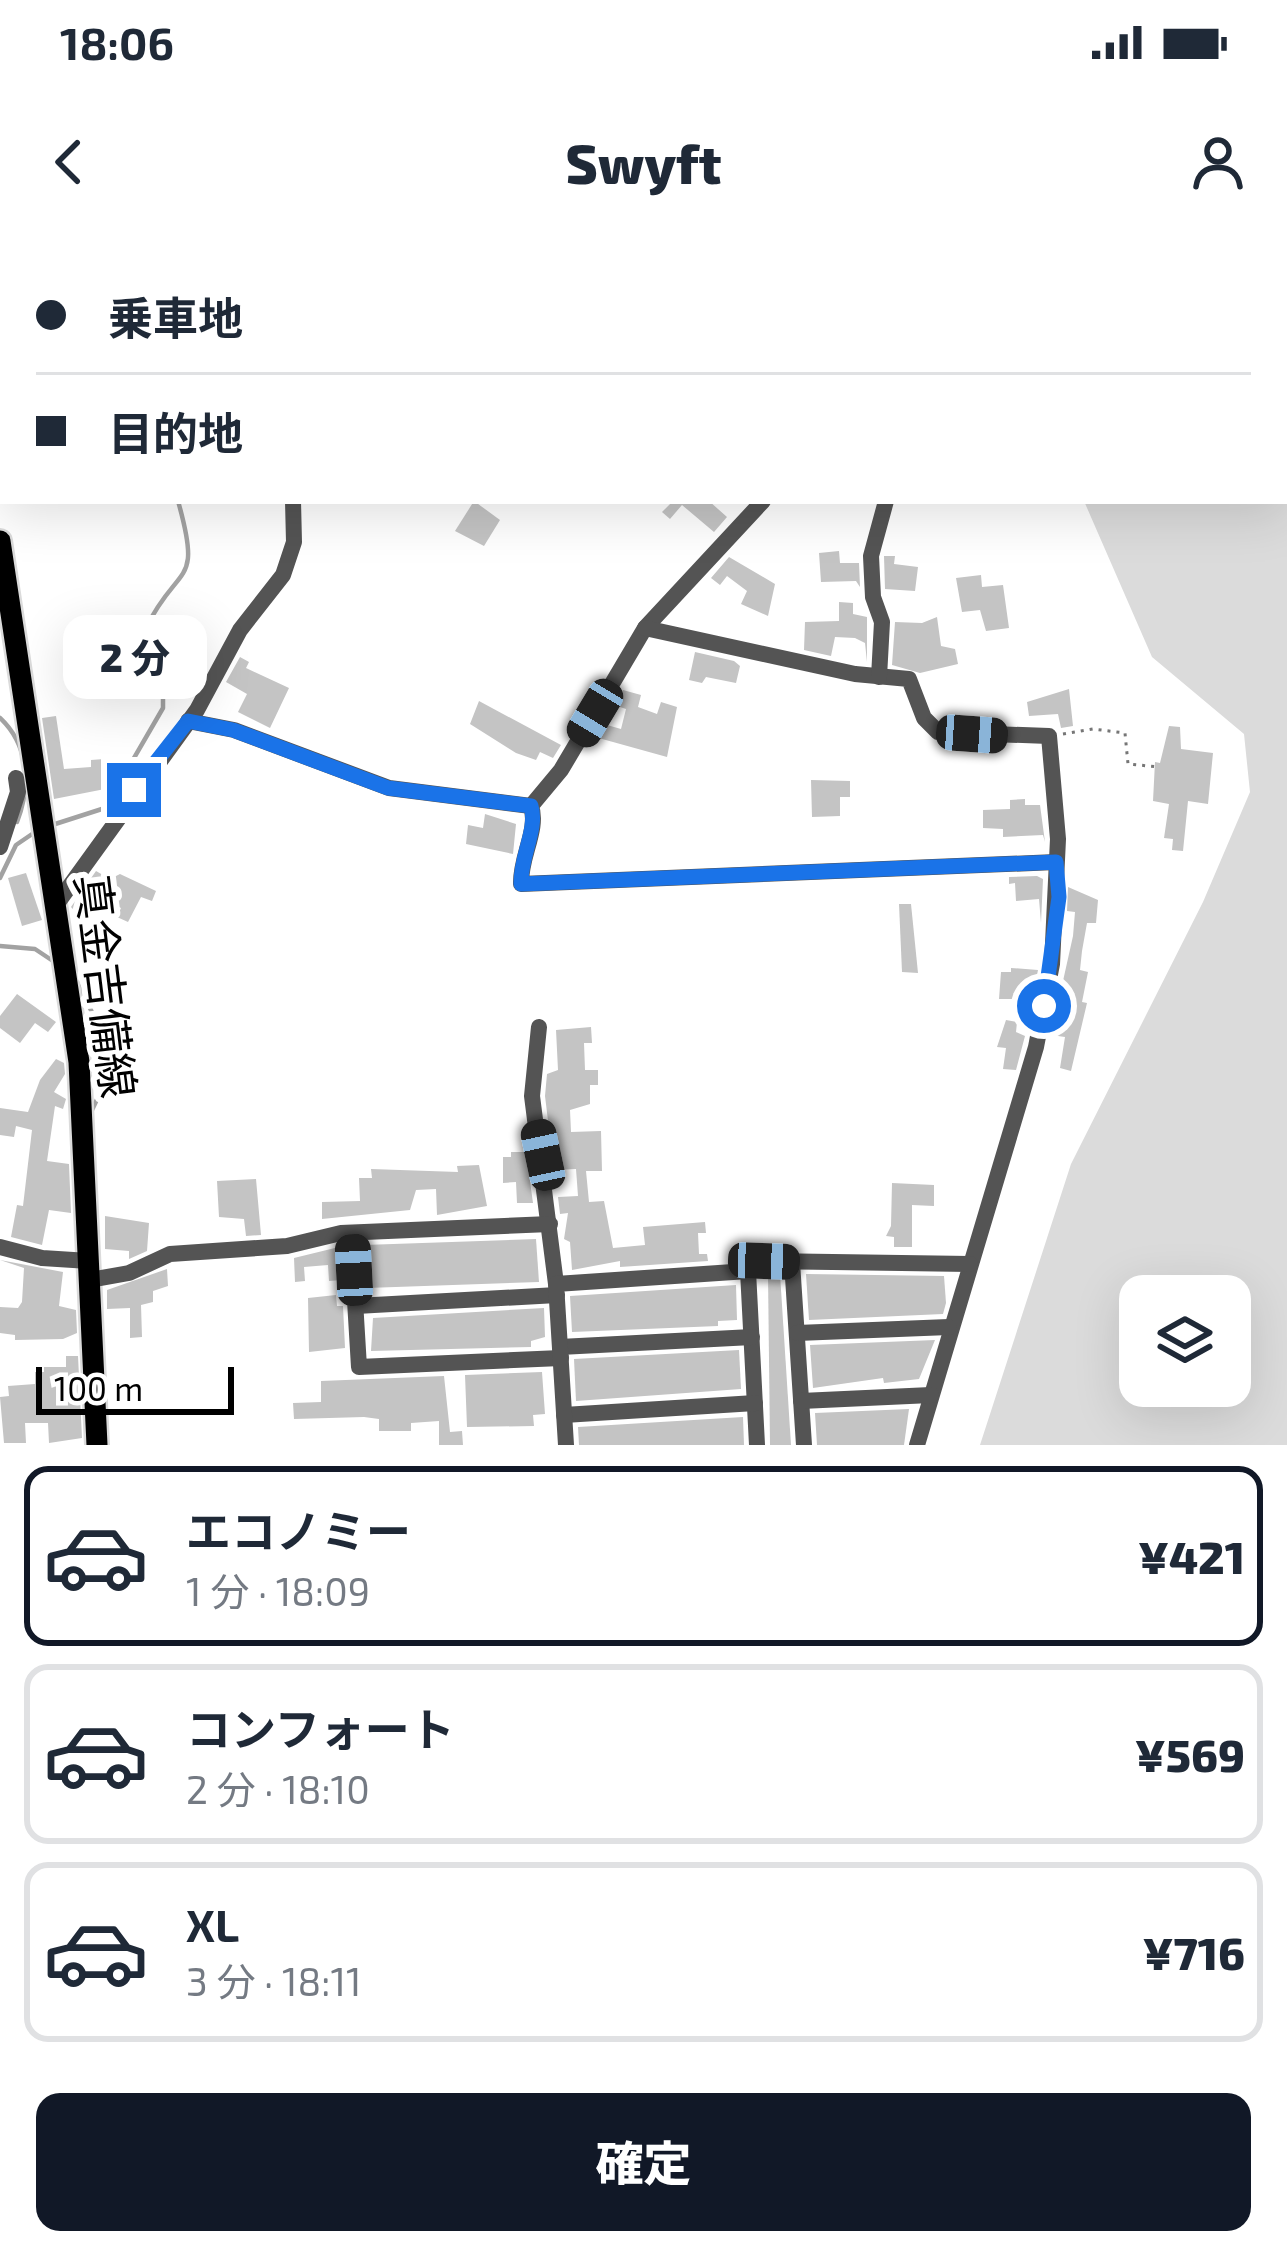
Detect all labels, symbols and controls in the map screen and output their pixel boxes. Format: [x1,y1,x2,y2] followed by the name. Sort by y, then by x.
[60,15,174,69] text: 18:06
[36,129,102,195] icon: back
[1185,129,1251,195] icon: person
[566,130,721,195] text: Swyft
[108,290,243,344] text: 乗車地
[108,405,243,459] text: 目的地
[62,616,206,700] callout: 2 分
[100,633,170,680] text: 2 分
[561,673,629,753] car
[935,714,1009,754] car
[107,763,161,817] route end
[66,871,147,1101] street label: 真金吉備線
[1017,979,1071,1033] route start
[518,1116,568,1194] car
[334,1233,374,1307] car
[727,1242,801,1280] car
[1119,1275,1251,1407] map controls
[1119,1275,1251,1407] button: layers
[36,1361,234,1414] scale bar
[54,1368,143,1408] text: 100 m
[42,1502,150,1610] icon: car
[186,1503,411,1557] text: エコノミー
[1138,1529,1245,1583] text: ¥421
[186,1567,370,1614] text: 1 分 · 18:09
[42,1700,150,1808] icon: car
[186,1701,455,1755] text: コンフォート
[1135,1727,1245,1781] text: ¥569
[186,1765,370,1812] text: 2 分 · 18:10
[186,1897,239,1951] text: XL
[42,1898,150,2006] icon: car
[1143,1925,1245,1979] text: ¥716
[186,1957,361,2004] text: 3 分 · 18:11
[36,2093,1251,2231] button: 確定

